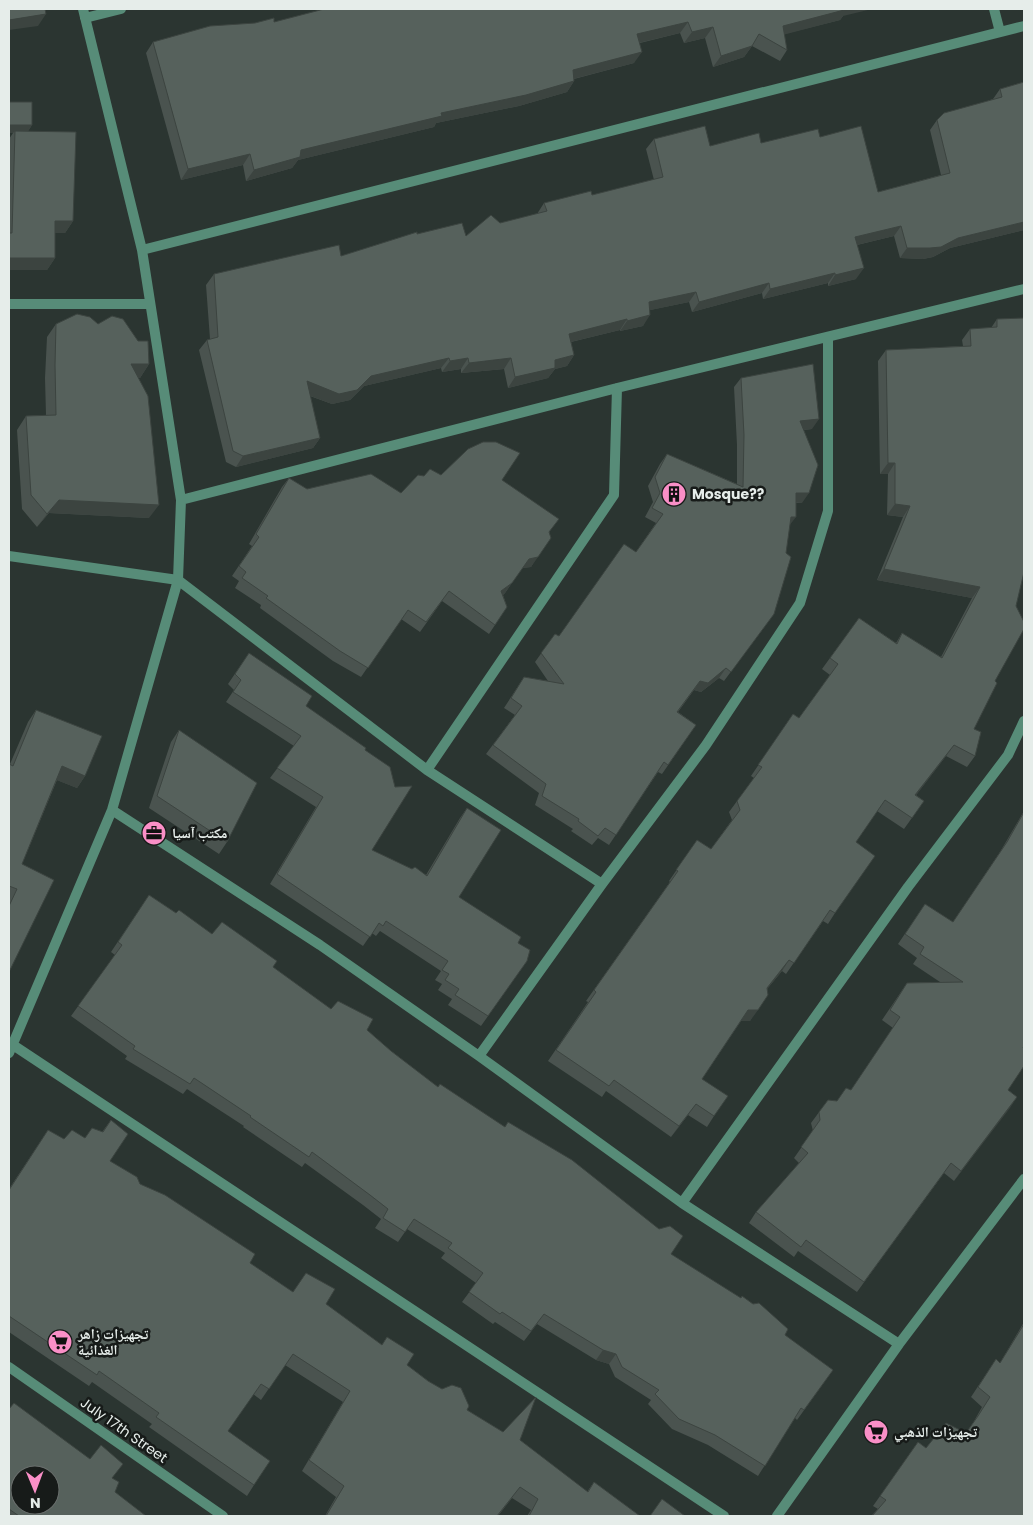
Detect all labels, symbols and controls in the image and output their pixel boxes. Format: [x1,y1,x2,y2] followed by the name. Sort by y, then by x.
[661,481,687,507] building icon: Mosque??
[692,484,765,504] place label: Mosque??
[141,820,167,846] office icon: مكتب آسيا
[172,823,227,843] place label: مكتب آسيا
[77,1324,149,1360] place label: تجهيزات زاهر الغذائية
[47,1329,73,1355] supermarket icon: تجهيزات زاهر الغذائية
[76,1392,172,1468] street label: July 17th Street
[863,1419,889,1445] supermarket icon: تجهيزات الذهبي
[894,1422,977,1443] place label: تجهيزات الذهبي
[10,1465,60,1515] north arrow
[30,1493,41,1513] text: N

